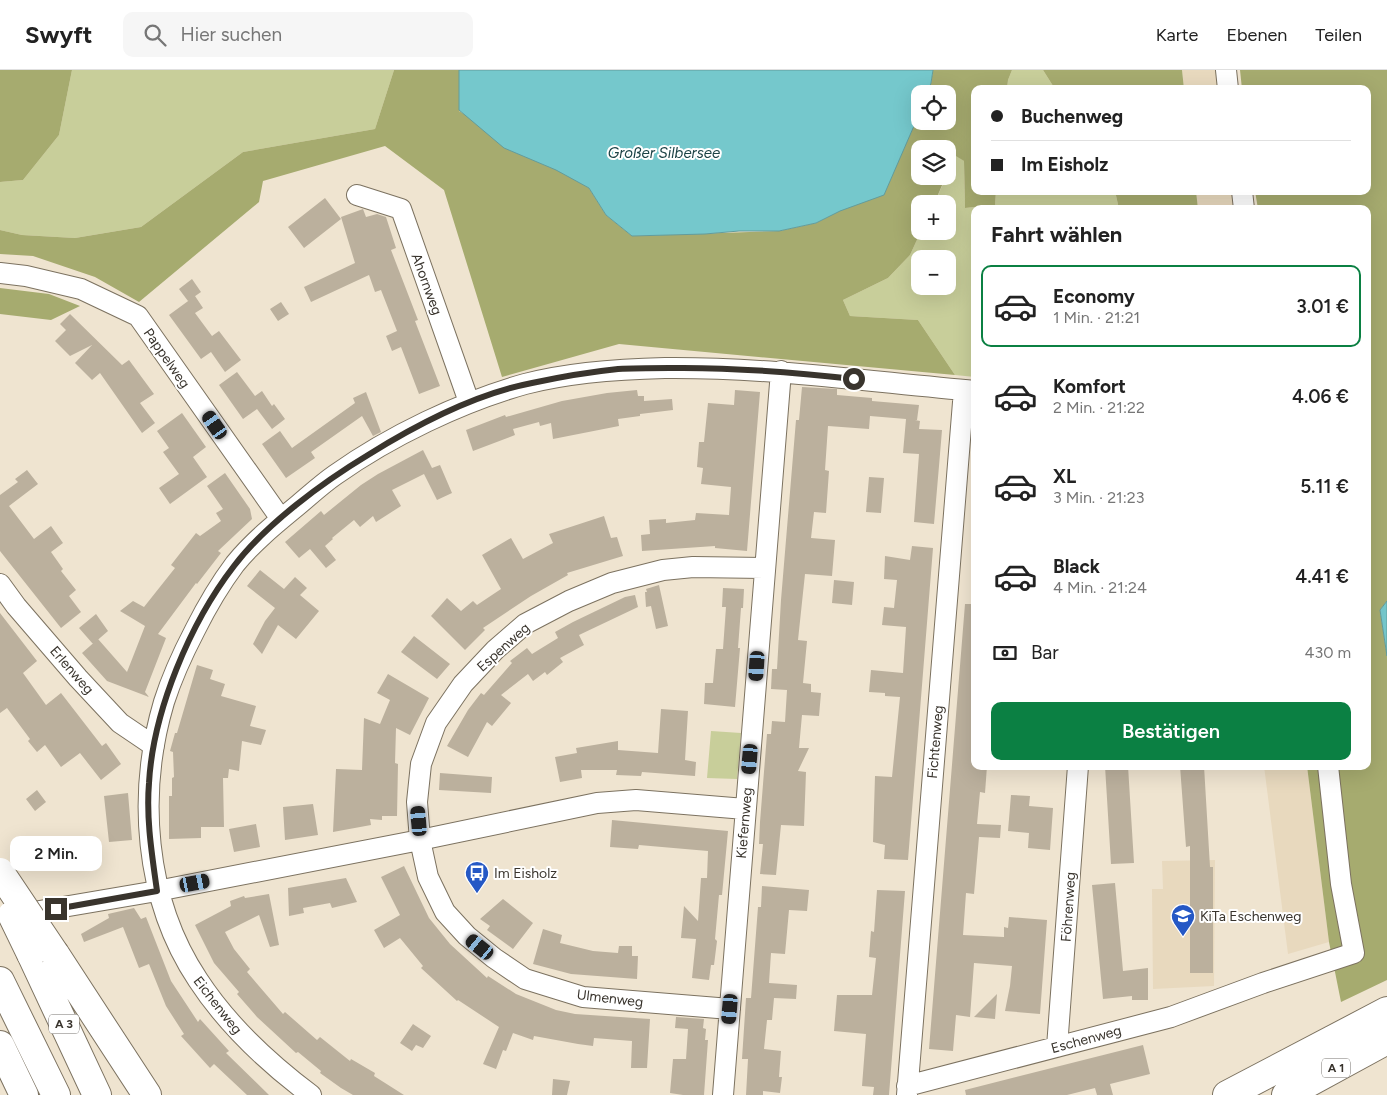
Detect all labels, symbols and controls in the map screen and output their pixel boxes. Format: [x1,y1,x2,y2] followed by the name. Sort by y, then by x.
[123,12,473,57] search box
[25,20,93,49] text: Swyft
[141,21,169,49] icon: search
[181,23,282,46] text: Hier suchen
[1156,24,1198,46] text: Karte
[1226,24,1287,46] text: Ebenen
[1315,24,1362,46] text: Teilen
[911,85,956,295] map controls
[911,85,956,130] button: locate
[1021,105,1123,128] text: Buchenweg
[911,140,956,185] button: layers
[608,144,720,162] water label: Großer Silbersee
[1021,153,1108,176] text: Im Eisholz
[911,195,956,240] button: +
[991,221,1122,248] text: Fahrt wählen
[911,250,956,295] button: −
[408,251,446,317] street label: Ahornweg
[993,284,1038,329] icon: car
[1053,285,1135,308] text: Economy
[1296,295,1349,318] text: 3.01 €
[1053,308,1140,327] text: 1 Min. · 21:21
[140,325,193,391] street label: Pappelweg
[843,368,865,390] route start
[993,374,1038,419] icon: car
[1053,375,1126,398] text: Komfort
[1292,385,1349,408] text: 4.06 €
[1053,398,1145,417] text: 2 Min. · 21:22
[200,408,229,442] car
[993,464,1038,509] icon: car
[1053,465,1076,488] text: XL
[1300,475,1349,498] text: 5.11 €
[1053,488,1144,507] text: 3 Min. · 21:23
[993,554,1038,599] icon: car
[1053,555,1100,578] text: Black
[1295,565,1349,588] text: 4.41 €
[1053,578,1147,597] text: 4 Min. · 21:24
[473,619,533,675] street label: Espenweg
[991,639,1019,667] icon: cash
[1031,641,1059,664] text: Bar
[46,643,97,698] street label: Erlenweg
[1305,643,1351,662] text: 430 m
[748,651,765,681] car
[991,702,1351,760] button: Bestätigen
[924,705,947,779] street label: Fichtenweg
[741,743,758,775] car
[733,787,756,859] street label: Kiefernweg
[410,805,427,837] car
[10,836,102,872] callout: 2 Min.
[34,844,78,863] text: 2 Min.
[464,860,490,894] bus stop icon: Im Eisholz
[494,865,557,882] place label: Im Eisholz
[1058,871,1079,943] street label: Föhrenweg
[178,873,211,893] car
[45,898,67,920] route end
[1170,903,1196,937] school or university icon: KiTa Eschenweg
[1200,908,1301,925] place label: KiTa Eschenweg
[463,932,496,962] car
[190,973,246,1038] street label: Eichenweg
[576,986,644,1011] street label: Ulmenweg
[721,993,738,1025] car
[49,1014,79,1034] road number: A 3
[1049,1022,1123,1057] street label: Eschenweg
[1322,1058,1350,1078] road number: A 1

